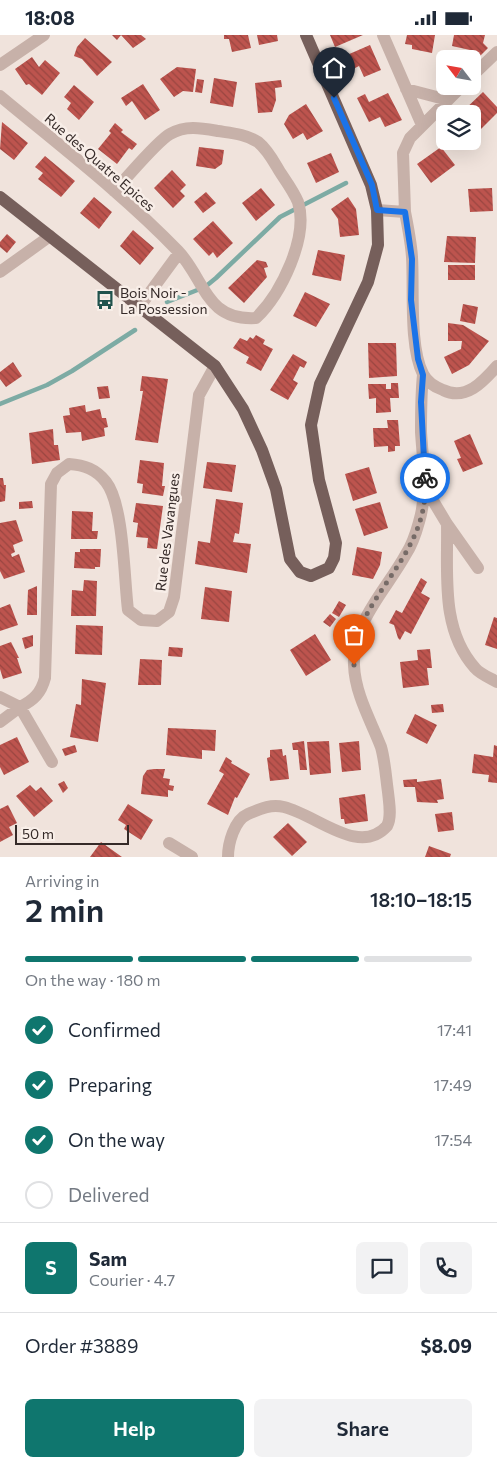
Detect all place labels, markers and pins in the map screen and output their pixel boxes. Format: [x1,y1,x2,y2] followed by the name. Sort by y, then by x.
[313,47,355,98] pin
[120,284,208,317] place label: Bois Noir - La Possession
[94,289,116,311] bus stop icon: Bois Noir - La Possession
[333,614,375,665] pin

